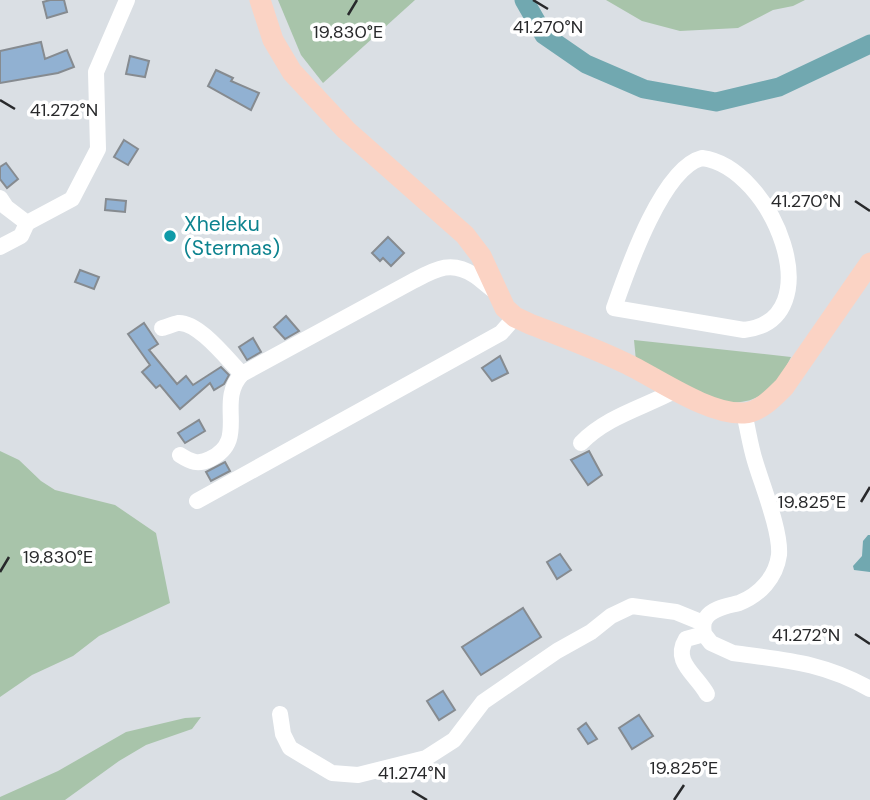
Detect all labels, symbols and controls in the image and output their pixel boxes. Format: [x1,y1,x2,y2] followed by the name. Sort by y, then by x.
[513,15,583,39] text: 41.270°N
[313,20,383,44] text: 19.830°E
[30,98,98,122] text: 41.272°N
[771,189,841,213] text: 41.270°N
[184,210,280,262] place label: Xheleku (Stermas)
[162,228,178,244] marker: Xheleku (Stermas)
[778,490,846,514] text: 19.825°E
[23,545,93,569] text: 19.830°E
[772,623,840,647] text: 41.272°N
[650,756,718,780] text: 19.825°E
[378,761,446,785] text: 41.274°N

